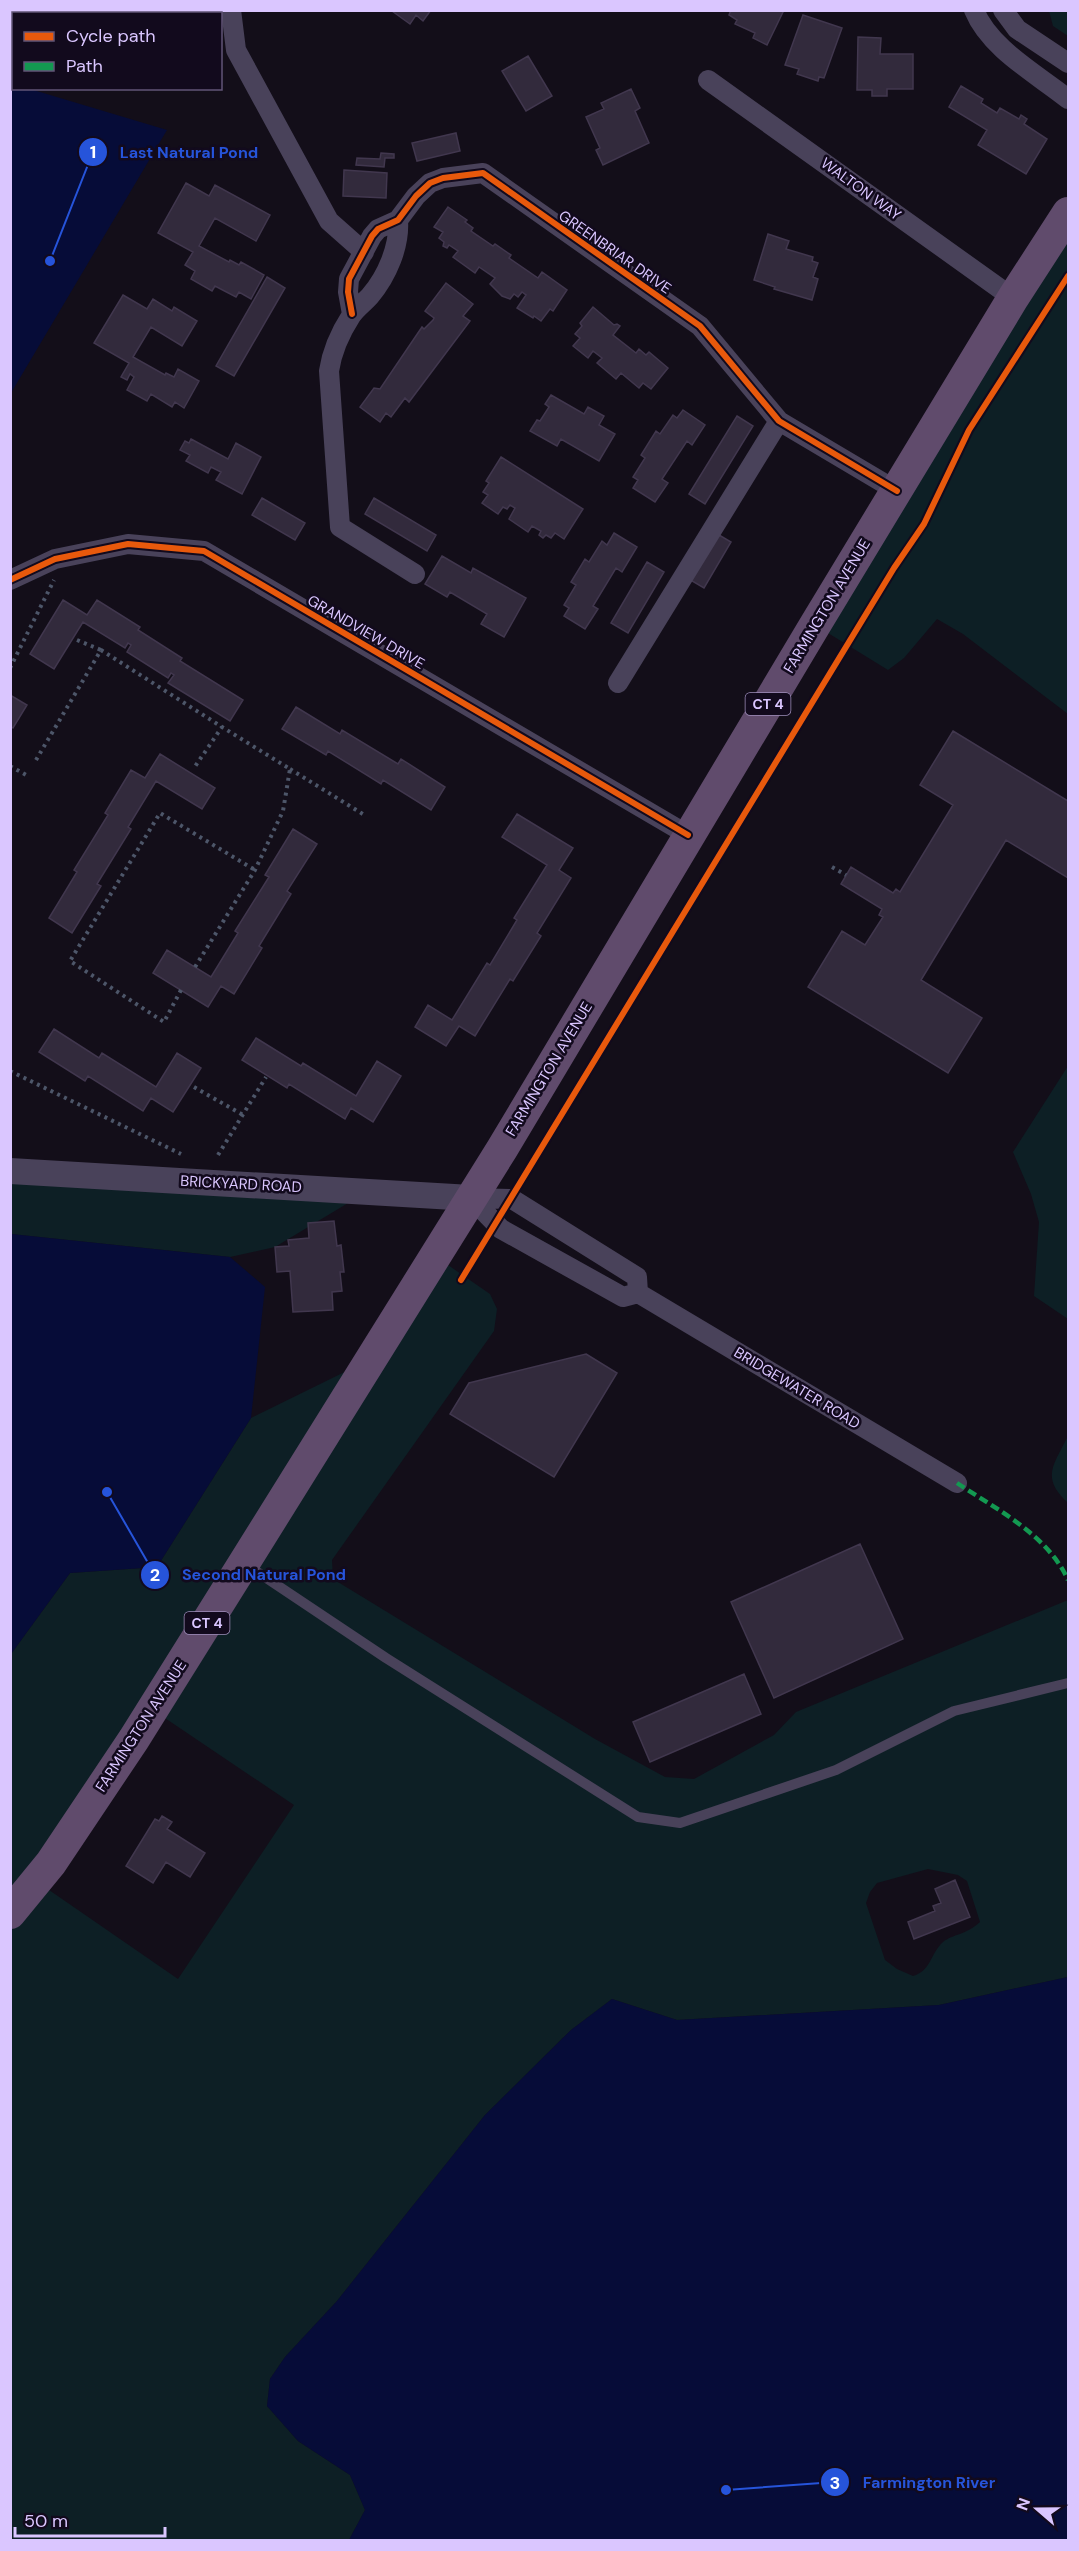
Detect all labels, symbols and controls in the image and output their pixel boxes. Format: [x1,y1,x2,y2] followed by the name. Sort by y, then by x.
[12,12,222,90] legend
[66,24,156,48] text: Cycle path
[66,54,103,78] text: Path
[78,135,270,169] callout: Last Natural Pond
[90,140,96,164] text: 1
[120,142,258,163] text: Last Natural Pond
[817,153,905,225] street label: WALTON WAY
[555,206,675,298] street label: GREENBRIAR DRIVE
[779,535,875,677] street label: FARMINGTON AVENUE
[304,590,428,674] street label: GRANDVIEW DRIVE
[746,693,790,715] road number: CT 4
[501,998,597,1140] street label: FARMINGTON AVENUE
[180,1171,302,1197] street label: BRICKYARD ROAD
[730,1342,864,1434] street label: BRIDGEWATER ROAD
[140,1558,358,1592] callout: Second Natural Pond
[150,1563,160,1587] text: 2
[182,1564,346,1585] text: Second Natural Pond
[184,1612,230,1634] road number: CT 4
[91,1656,191,1796] street label: FARMINGTON AVENUE
[820,2465,1007,2499] callout: Farmington River
[830,2471,840,2495] text: 3
[863,2472,996,2493] text: Farmington River
[1007,2479,1067,2539] north arrow
[1012,2495,1035,2513] text: N
[15,2500,165,2538] scale bar
[24,2509,68,2533] text: 50 m

